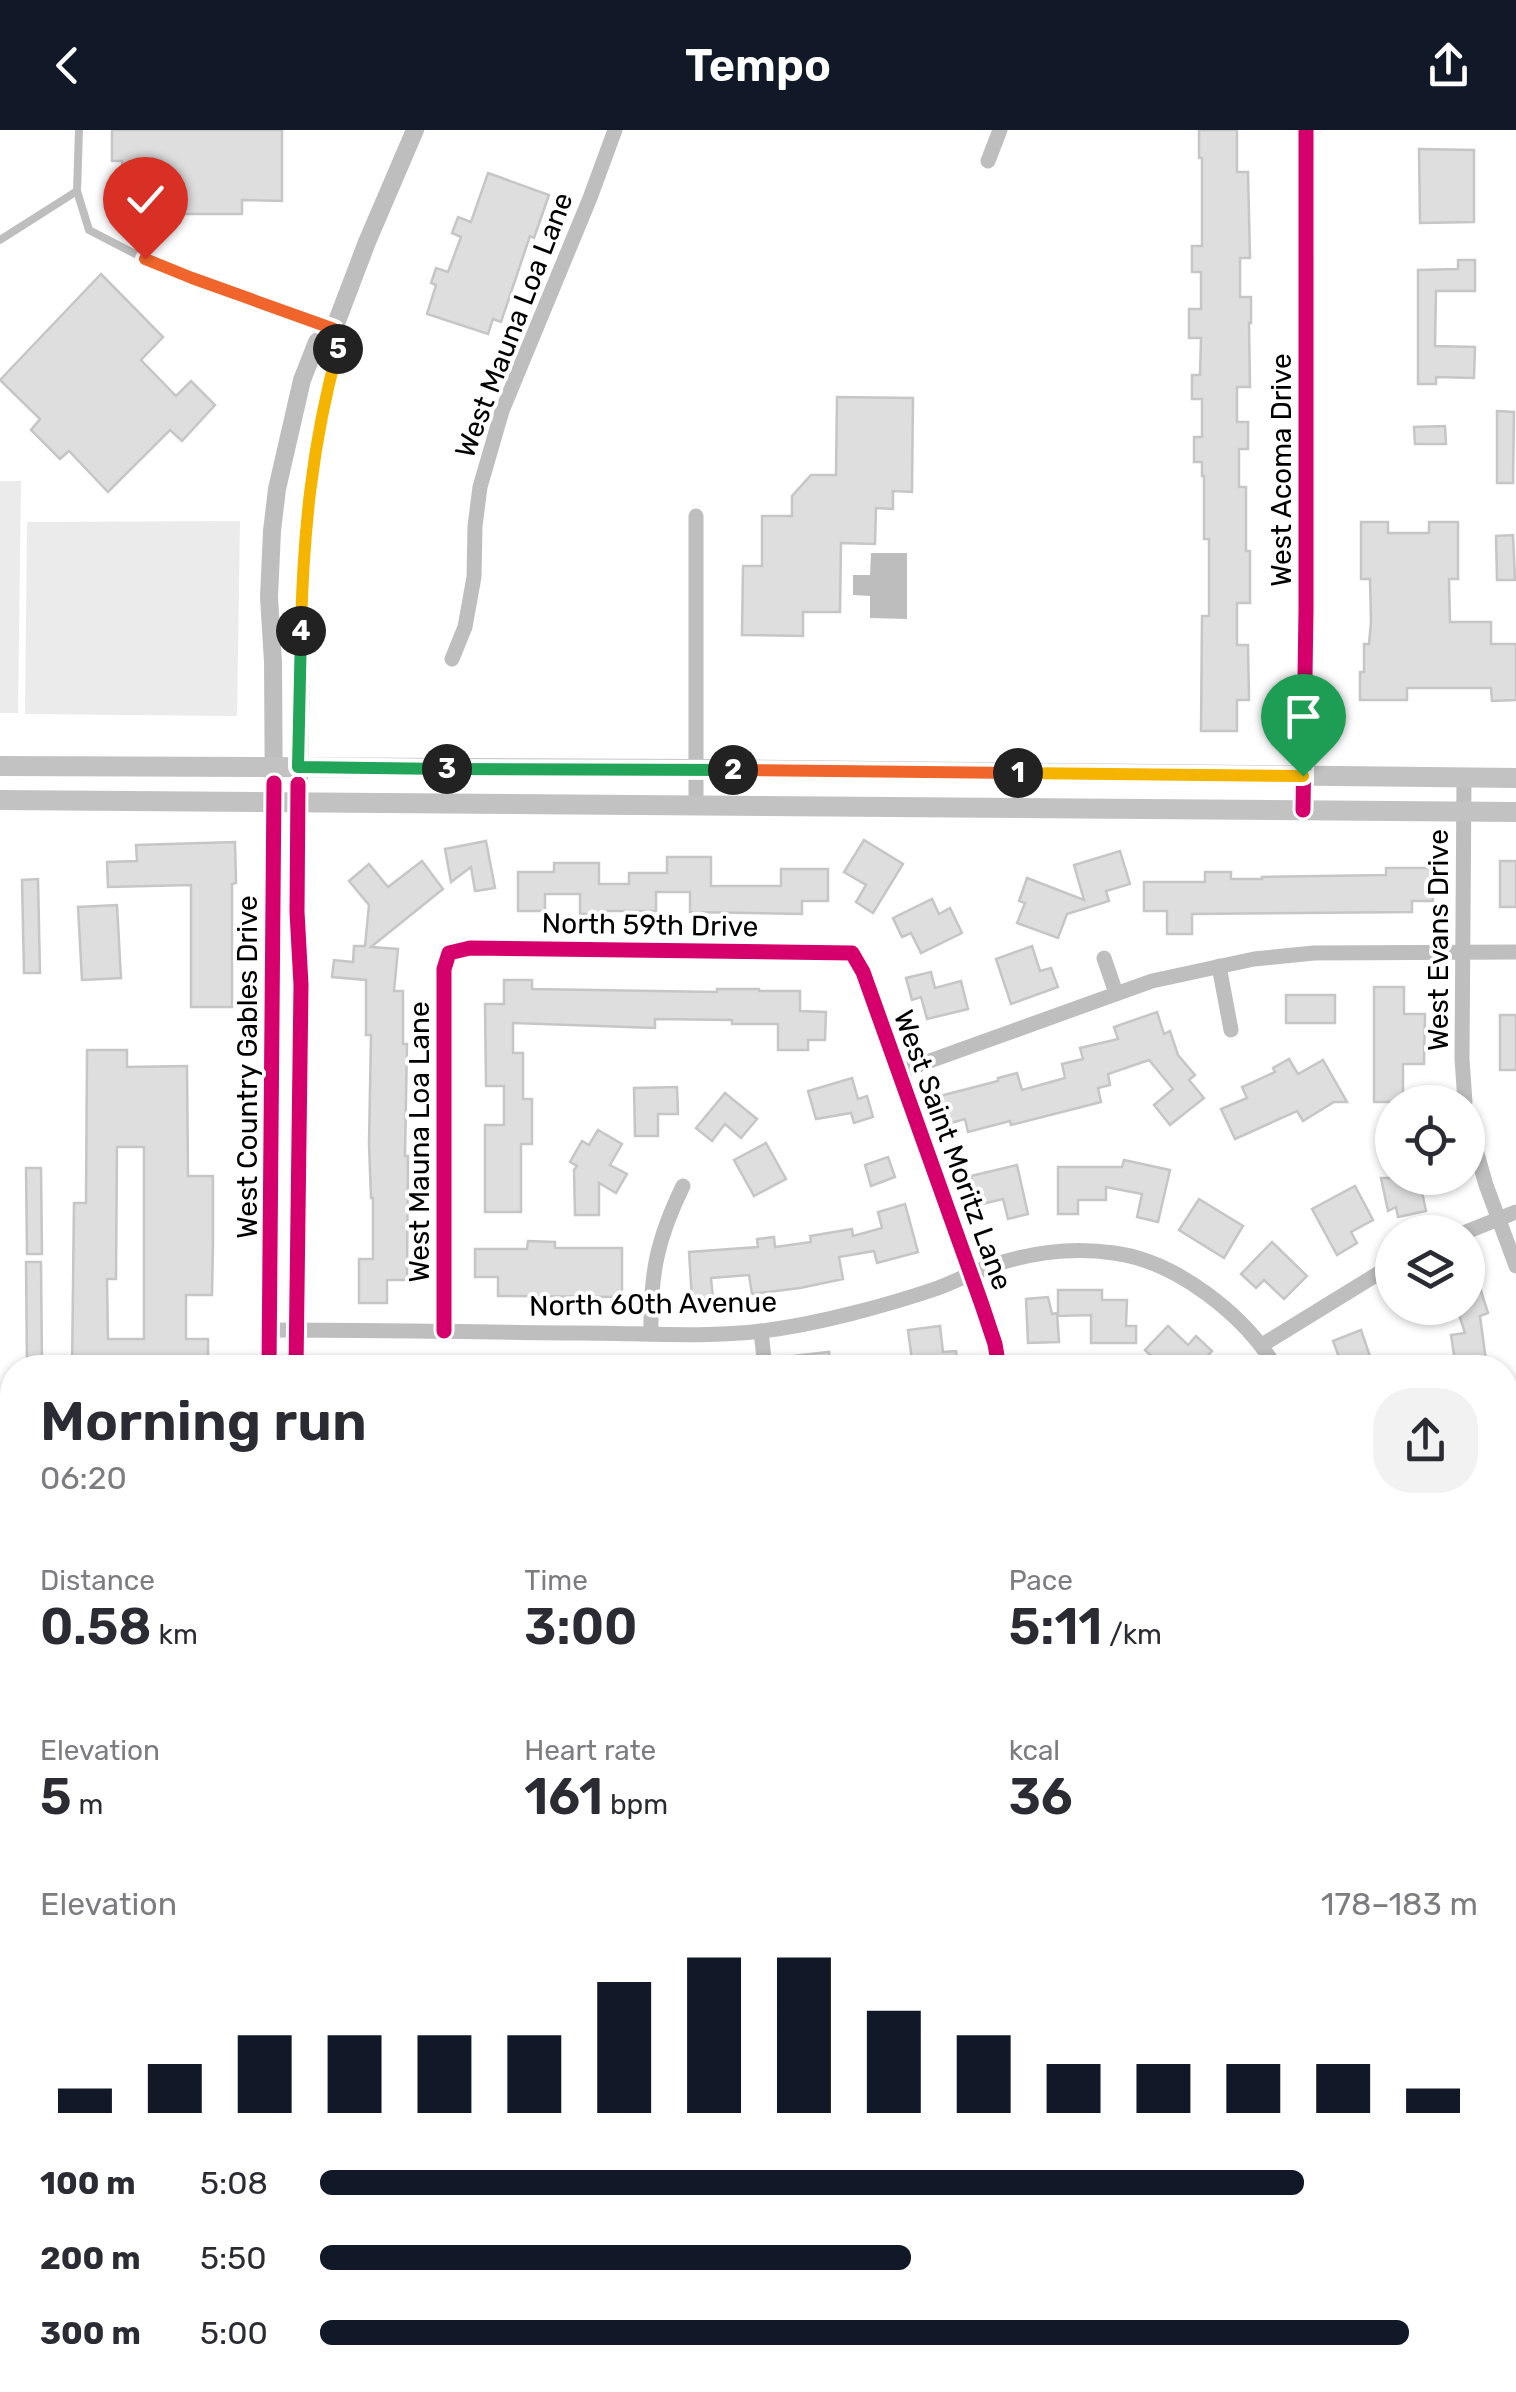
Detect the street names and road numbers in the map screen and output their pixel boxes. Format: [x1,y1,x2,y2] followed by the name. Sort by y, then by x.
[448,188,580,462] street label: West Mauna Loa Lane
[1265,353,1298,587] street label: West Acoma Drive
[1422,829,1455,1051] street label: West Evans Drive
[231,895,264,1239] street label: West Country Gables Drive
[541,907,759,943] street label: North 59th Drive
[403,1001,436,1283] street label: West Mauna Loa Lane
[887,1006,1019,1294] street label: West Saint Moritz Lane
[529,1285,777,1323] street label: North 60th Avenue

